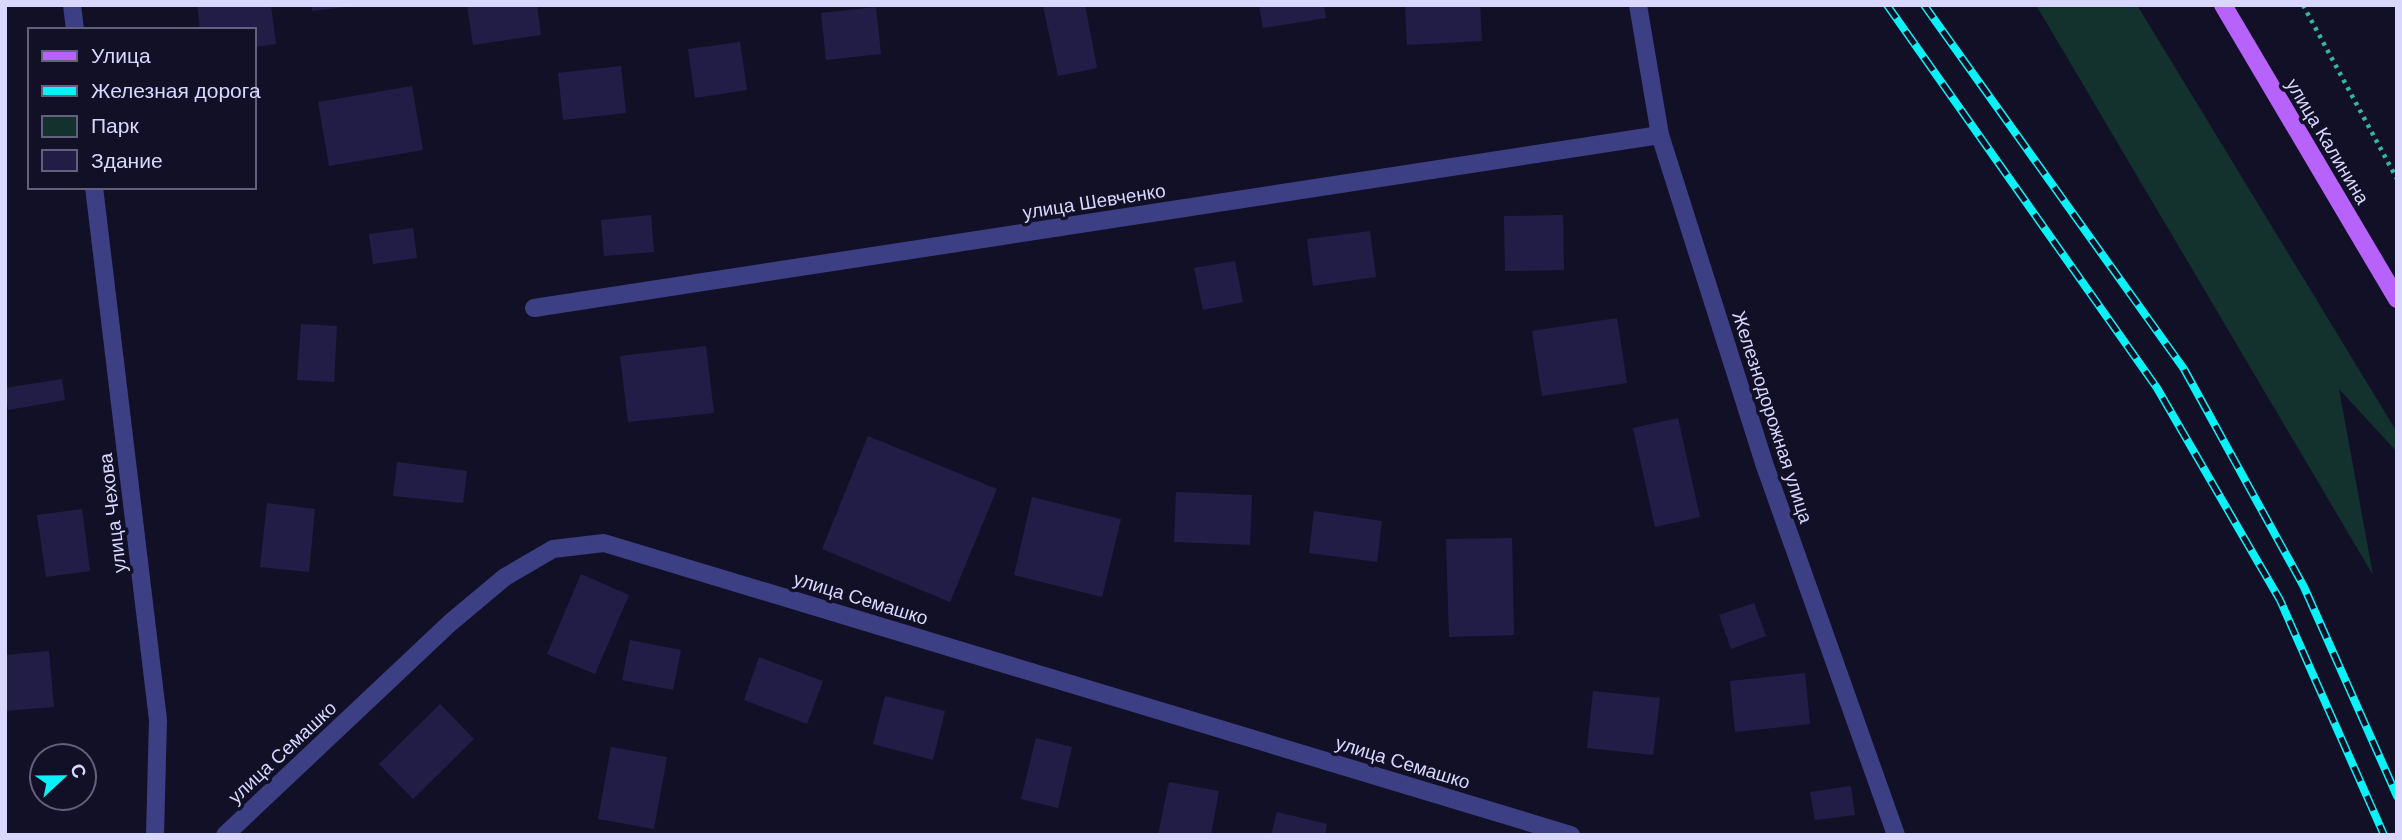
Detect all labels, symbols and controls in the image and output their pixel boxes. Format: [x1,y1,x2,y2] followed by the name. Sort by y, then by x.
[28,28,256,189] legend
[91,42,151,70] text: Улица
[2280,74,2375,209] street label: улица Калинина
[91,77,261,105] text: Железная дорога
[91,112,139,140] text: Парк
[91,147,163,175] text: Здание
[1021,178,1167,225] street label: улица Шевченко
[1726,308,1819,527] street label: Железнодорожная улица
[93,451,132,574] street label: улица Чехова
[790,566,931,631] street label: улица Семашко
[223,696,342,809] street label: улица Семашко
[1332,730,1473,795] street label: улица Семашко
[28,742,98,812] north arrow
[64,760,93,782] text: С

